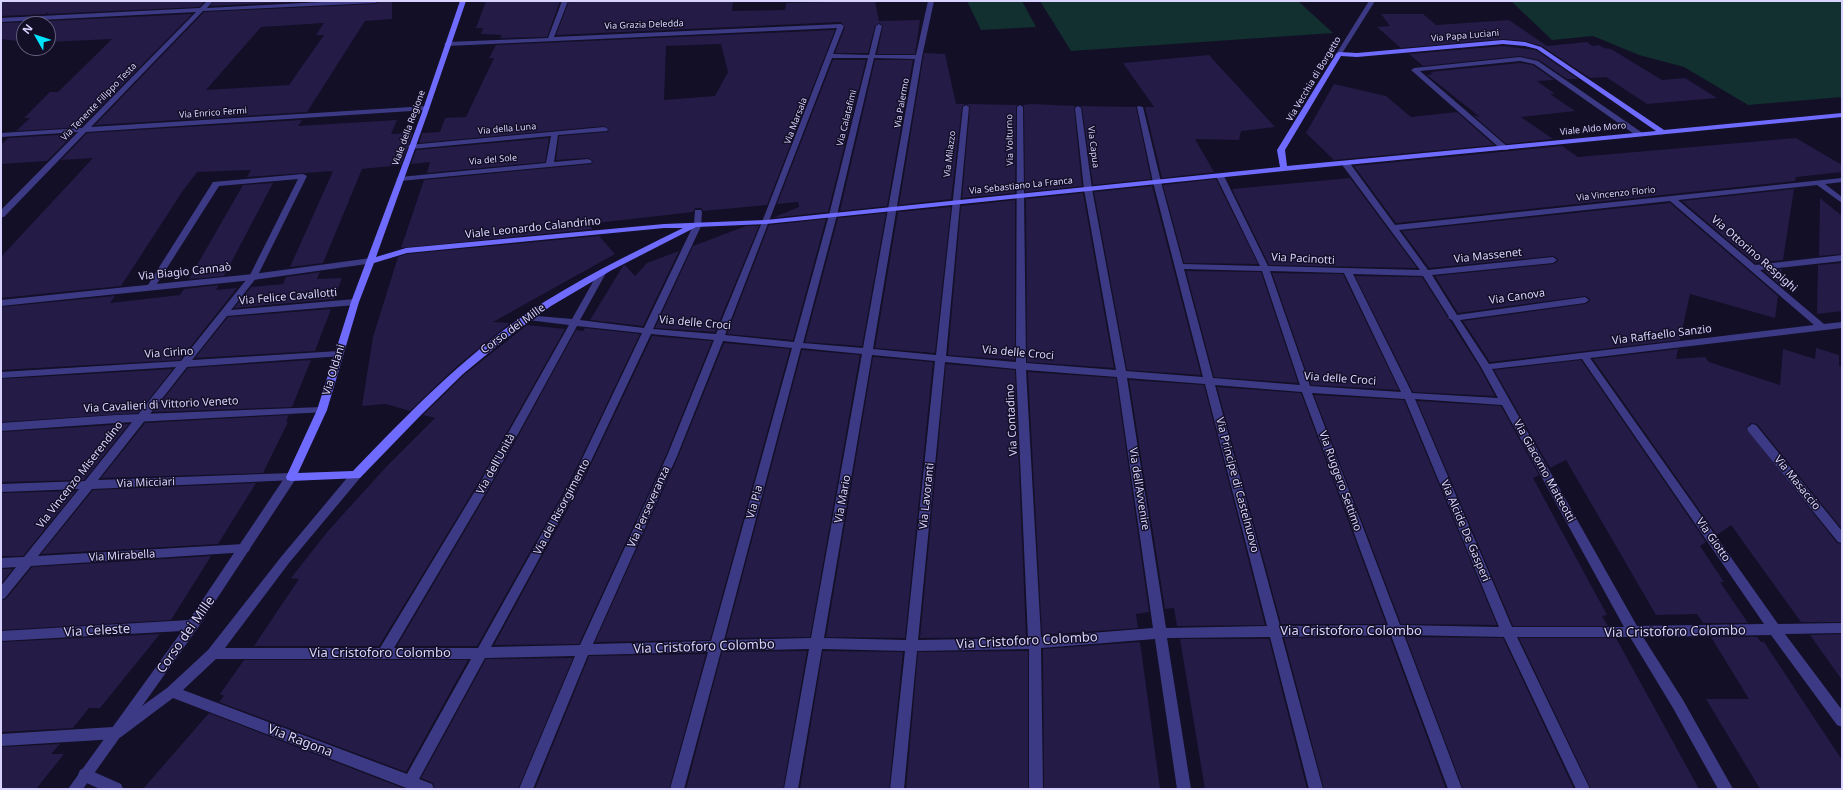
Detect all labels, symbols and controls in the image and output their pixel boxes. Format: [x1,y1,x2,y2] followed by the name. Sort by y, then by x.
[16,16,56,56] north arrow
[604,18,684,32] street label: Via Grazia Deledda
[18,21,36,37] text: N
[1430,28,1500,44] street label: Via Papa Luciani
[1284,35,1344,123] street label: Via Vecchia di Borgetto
[59,61,139,143] street label: Via Tenente Filippo Testa
[892,77,912,129] street label: Via Palermo
[390,89,428,167] street label: Viale della Regione
[835,89,859,147] street label: Via Calatafimi
[782,96,810,146] street label: Via Marsala
[179,105,247,121] street label: Via Enrico Fermi
[1004,114,1016,166] street label: Via Volturno
[1559,120,1627,138] street label: Viale Aldo Moro
[477,121,537,137] street label: Via della Luna
[1085,126,1101,168] street label: Via Capua
[942,130,958,178] street label: Via Milazzo
[469,153,517,167] street label: Via del Sole
[969,175,1073,197] street label: Via Sebastiano La Franca
[1576,184,1656,204] street label: Via Vincenzo Florio
[1708,213,1800,295] street label: Via Ottorino Respighi
[465,214,601,242] street label: Viale Leonardo Calandrino
[1453,246,1523,266] street label: Via Massenet
[1271,251,1335,267] street label: Via Pacinotti
[138,261,232,283] street label: Via Biagio Cannaò
[238,286,338,308] street label: Via Felice Cavallotti
[1488,287,1546,307] street label: Via Canova
[478,301,548,357] street label: Corso dei Mille
[658,313,732,333] street label: Via delle Croci
[1611,322,1713,348] street label: Via Raffaello Sanzio
[320,343,348,397] street label: Via Oldani
[981,343,1055,363] street label: Via delle Croci
[144,345,194,361] street label: Via Cirino
[1304,370,1376,388] street label: Via delle Croci
[1004,384,1020,456] street label: Via Contadino
[83,394,239,416] street label: Via Cavalieri di Vittorio Veneto
[1213,416,1261,554] street label: Via Principe di Castelnuovo
[1510,418,1578,524] street label: Via Giacomo Matteotti
[34,419,126,531] street label: Via Vincenzo Miserendino
[1316,429,1364,533] street label: Via Ruggero Settimo
[474,431,518,497] street label: Via dell'Unità
[1126,447,1152,531] street label: Via dell'Avvenire
[1771,453,1823,513] street label: Via Masaccio
[531,457,593,557] street label: Via del Risorgimento
[917,462,937,530] street label: Via Lavoranti
[625,464,673,550] street label: Via Perseveranza
[832,474,854,524] street label: Via Mario
[117,475,175,491] street label: Via Micciari
[1438,478,1492,584] street label: Via Alcide De Gasperi
[744,484,766,520] street label: Via Pia
[1693,516,1733,564] street label: Via Giotto
[88,548,156,564] street label: Via Mirabella
[154,594,218,676] street label: Corso dei Mille
[63,621,131,641] street label: Via Celeste
[1280,623,1422,639] street label: Via Cristoforo Colombo
[1604,623,1746,641] street label: Via Cristoforo Colombo
[956,630,1098,652] street label: Via Cristoforo Colombo
[633,637,775,657] street label: Via Cristoforo Colombo
[309,645,451,661] street label: Via Cristoforo Colombo
[265,721,335,761] street label: Via Ragona

